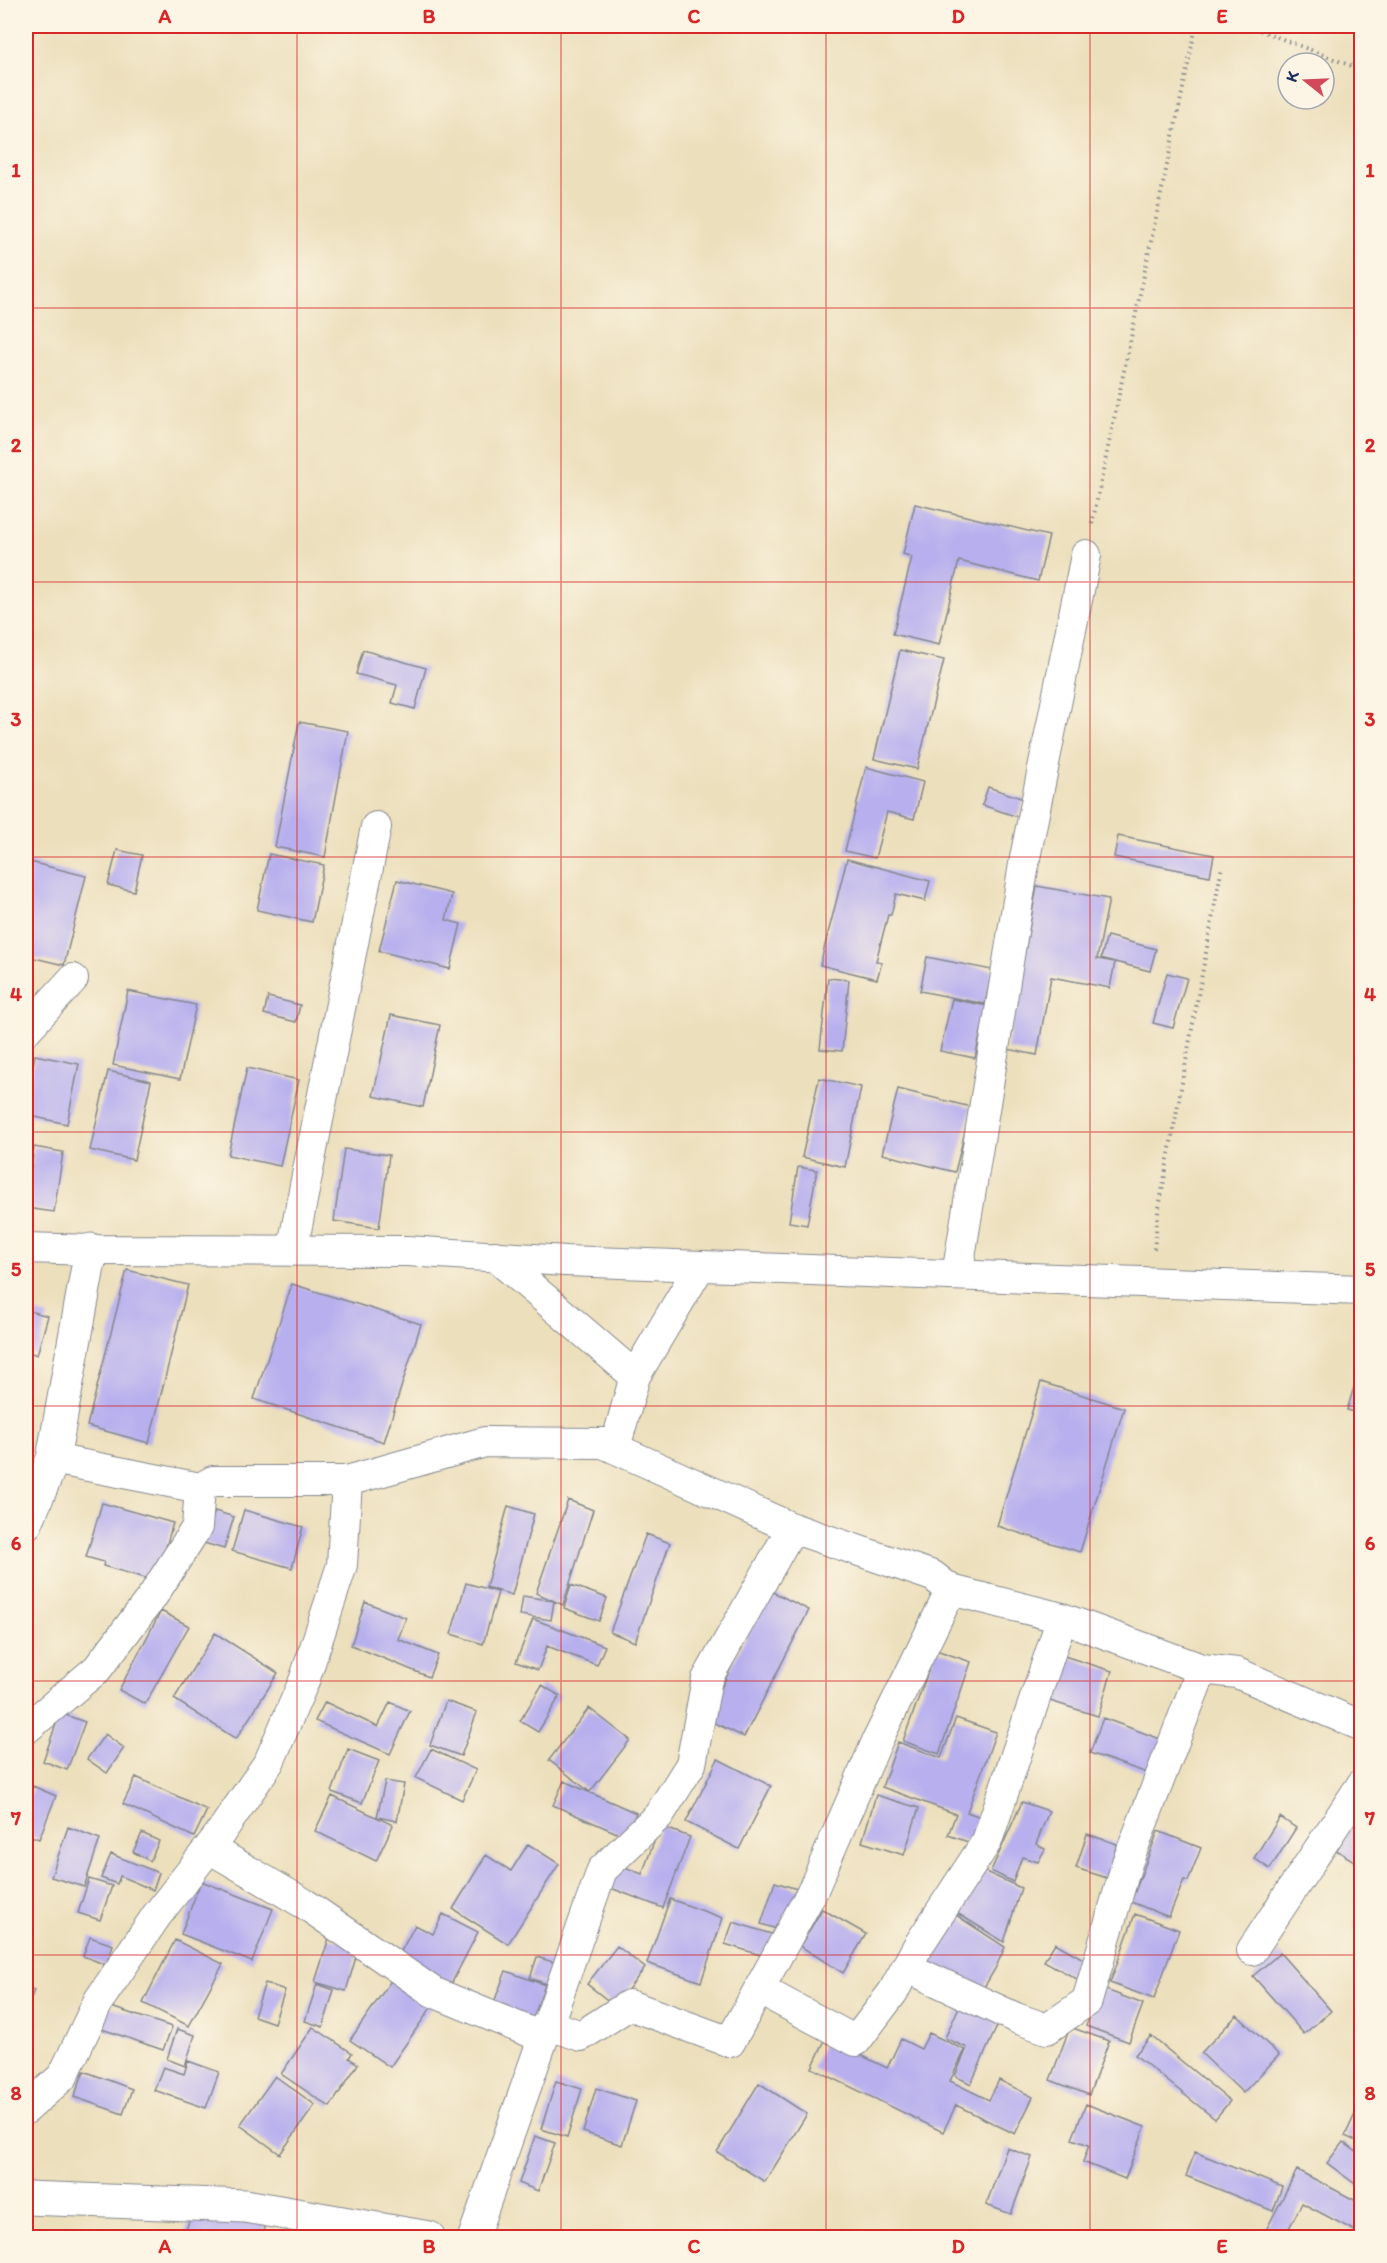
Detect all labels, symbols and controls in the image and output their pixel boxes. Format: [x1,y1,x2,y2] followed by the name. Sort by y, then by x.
[158,4,172,28] text: A
[423,4,436,28] text: B
[688,4,701,28] text: C
[951,4,965,28] text: D
[1216,4,1228,28] text: E
[1276,51,1336,111] north arrow
[1282,68,1303,84] text: K
[11,158,21,182] text: 1
[1365,158,1375,182] text: 1
[11,433,22,457] text: 2
[1365,433,1376,457] text: 2
[11,707,22,731] text: 3
[1365,707,1376,731] text: 3
[10,982,22,1006] text: 4
[1364,982,1376,1006] text: 4
[11,1257,22,1281] text: 5
[1365,1257,1376,1281] text: 5
[11,1531,22,1555] text: 6
[1365,1531,1376,1555] text: 6
[10,1806,21,1830] text: 7
[1364,1806,1375,1830] text: 7
[11,2081,22,2105] text: 8
[1365,2081,1376,2105] text: 8
[158,2234,172,2258] text: A
[423,2234,436,2258] text: B
[688,2234,701,2258] text: C
[951,2234,965,2258] text: D
[1216,2234,1228,2258] text: E

